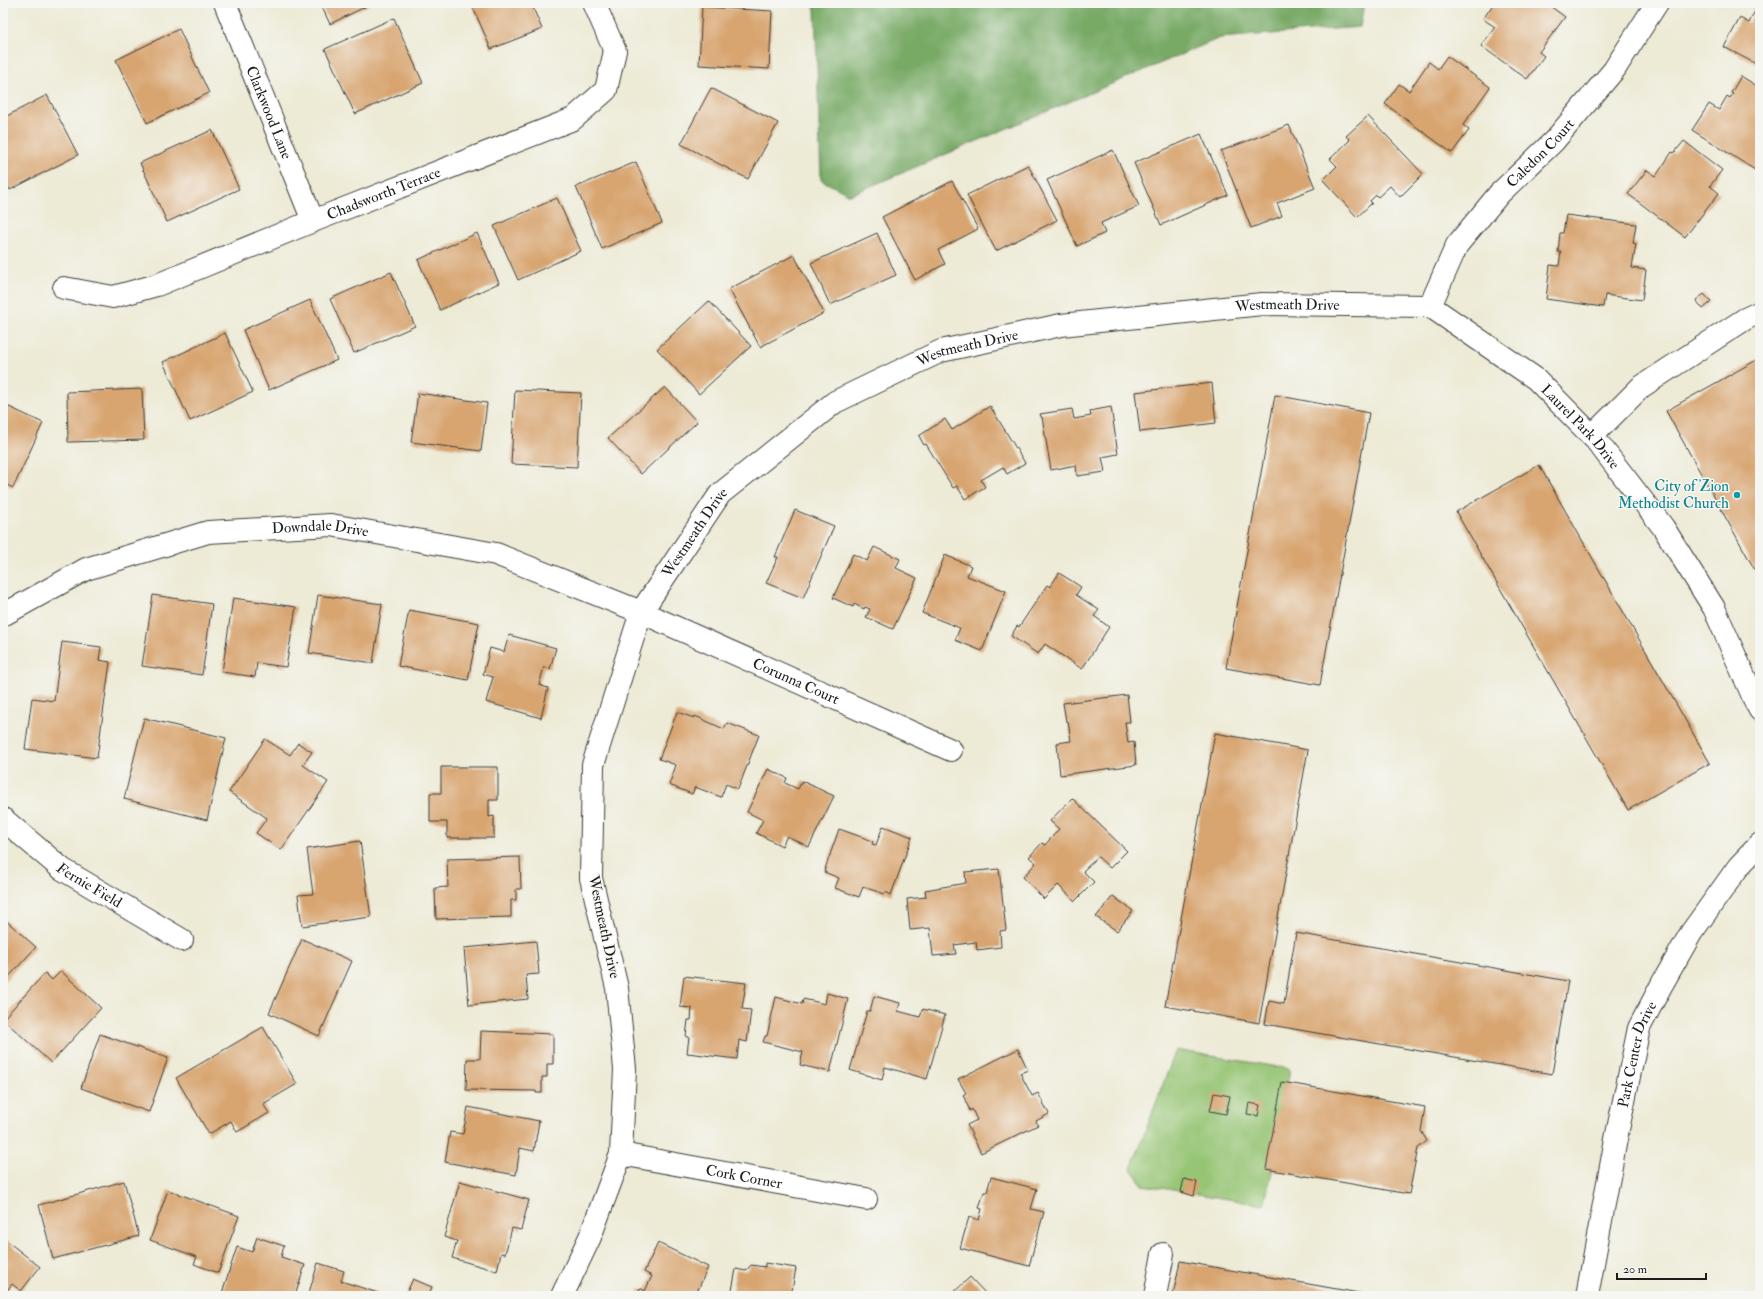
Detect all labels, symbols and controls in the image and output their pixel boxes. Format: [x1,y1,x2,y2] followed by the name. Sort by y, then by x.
[242,63,296,162] street label: Clarkwood Lane
[1502,115,1578,191] street label: Caledon Court
[324,162,443,224] street label: Chadsworth Terrace
[1233,294,1340,316] street label: Westmeath Drive
[913,325,1020,371] street label: Westmeath Drive
[1537,380,1624,473] street label: Laurel Park Drive
[1618,477,1729,513] place label: City of Zion Methodist Church
[657,483,731,582] street label: Westmeath Drive
[1732,490,1742,500] marker: City of Zion Methodist Church
[271,515,370,541] street label: Downdale Drive
[750,653,842,709] street label: Corunna Court
[52,859,126,912] street label: Fernie Field
[584,873,624,980] street label: Westmeath Drive
[1613,998,1661,1109] street label: Park Center Drive
[704,1160,784,1193] street label: Cork Corner
[1617,1255,1706,1281] scale bar
[1623,1262,1648,1277] text: 20 m

